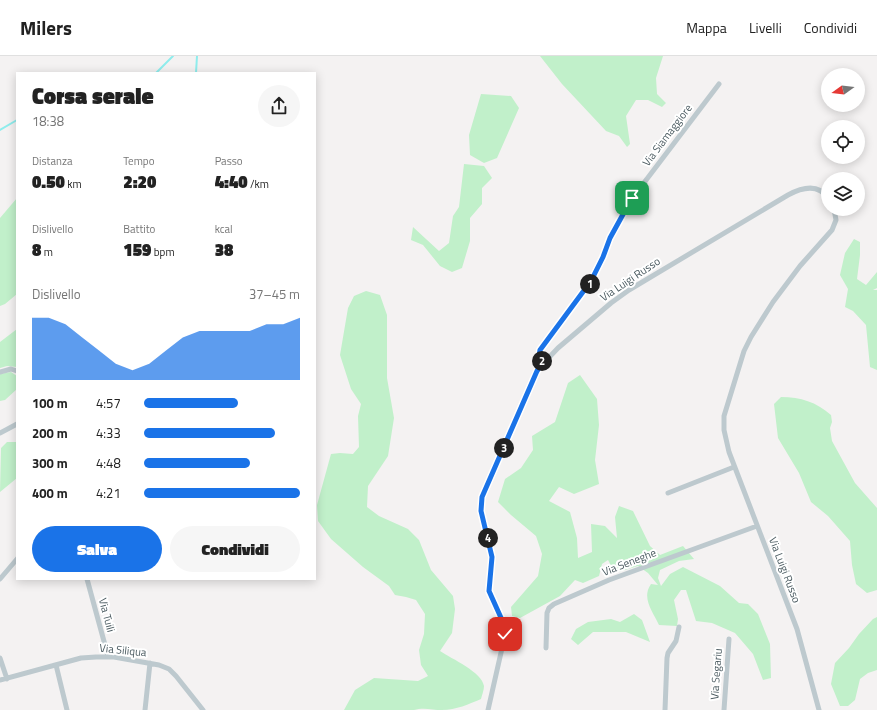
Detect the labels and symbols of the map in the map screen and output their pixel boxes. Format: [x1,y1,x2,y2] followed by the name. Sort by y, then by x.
[821,68,865,112] north arrow
[638,100,696,169] street label: Via Siamaggiore
[615,181,649,215] pin
[597,253,663,305] street label: Via Luigi Russo
[580,274,600,294] pin: 1
[532,351,552,371] pin: 2
[494,438,514,458] pin: 3
[478,528,498,548] pin: 4
[765,535,805,605] street label: Via Luigi Russo
[600,544,659,580] street label: Via Seneghe
[95,596,119,634] street label: Via Tuili
[488,617,522,651] pin
[99,640,148,660] street label: Via Siliqua
[706,648,726,700] street label: Via Segariu

